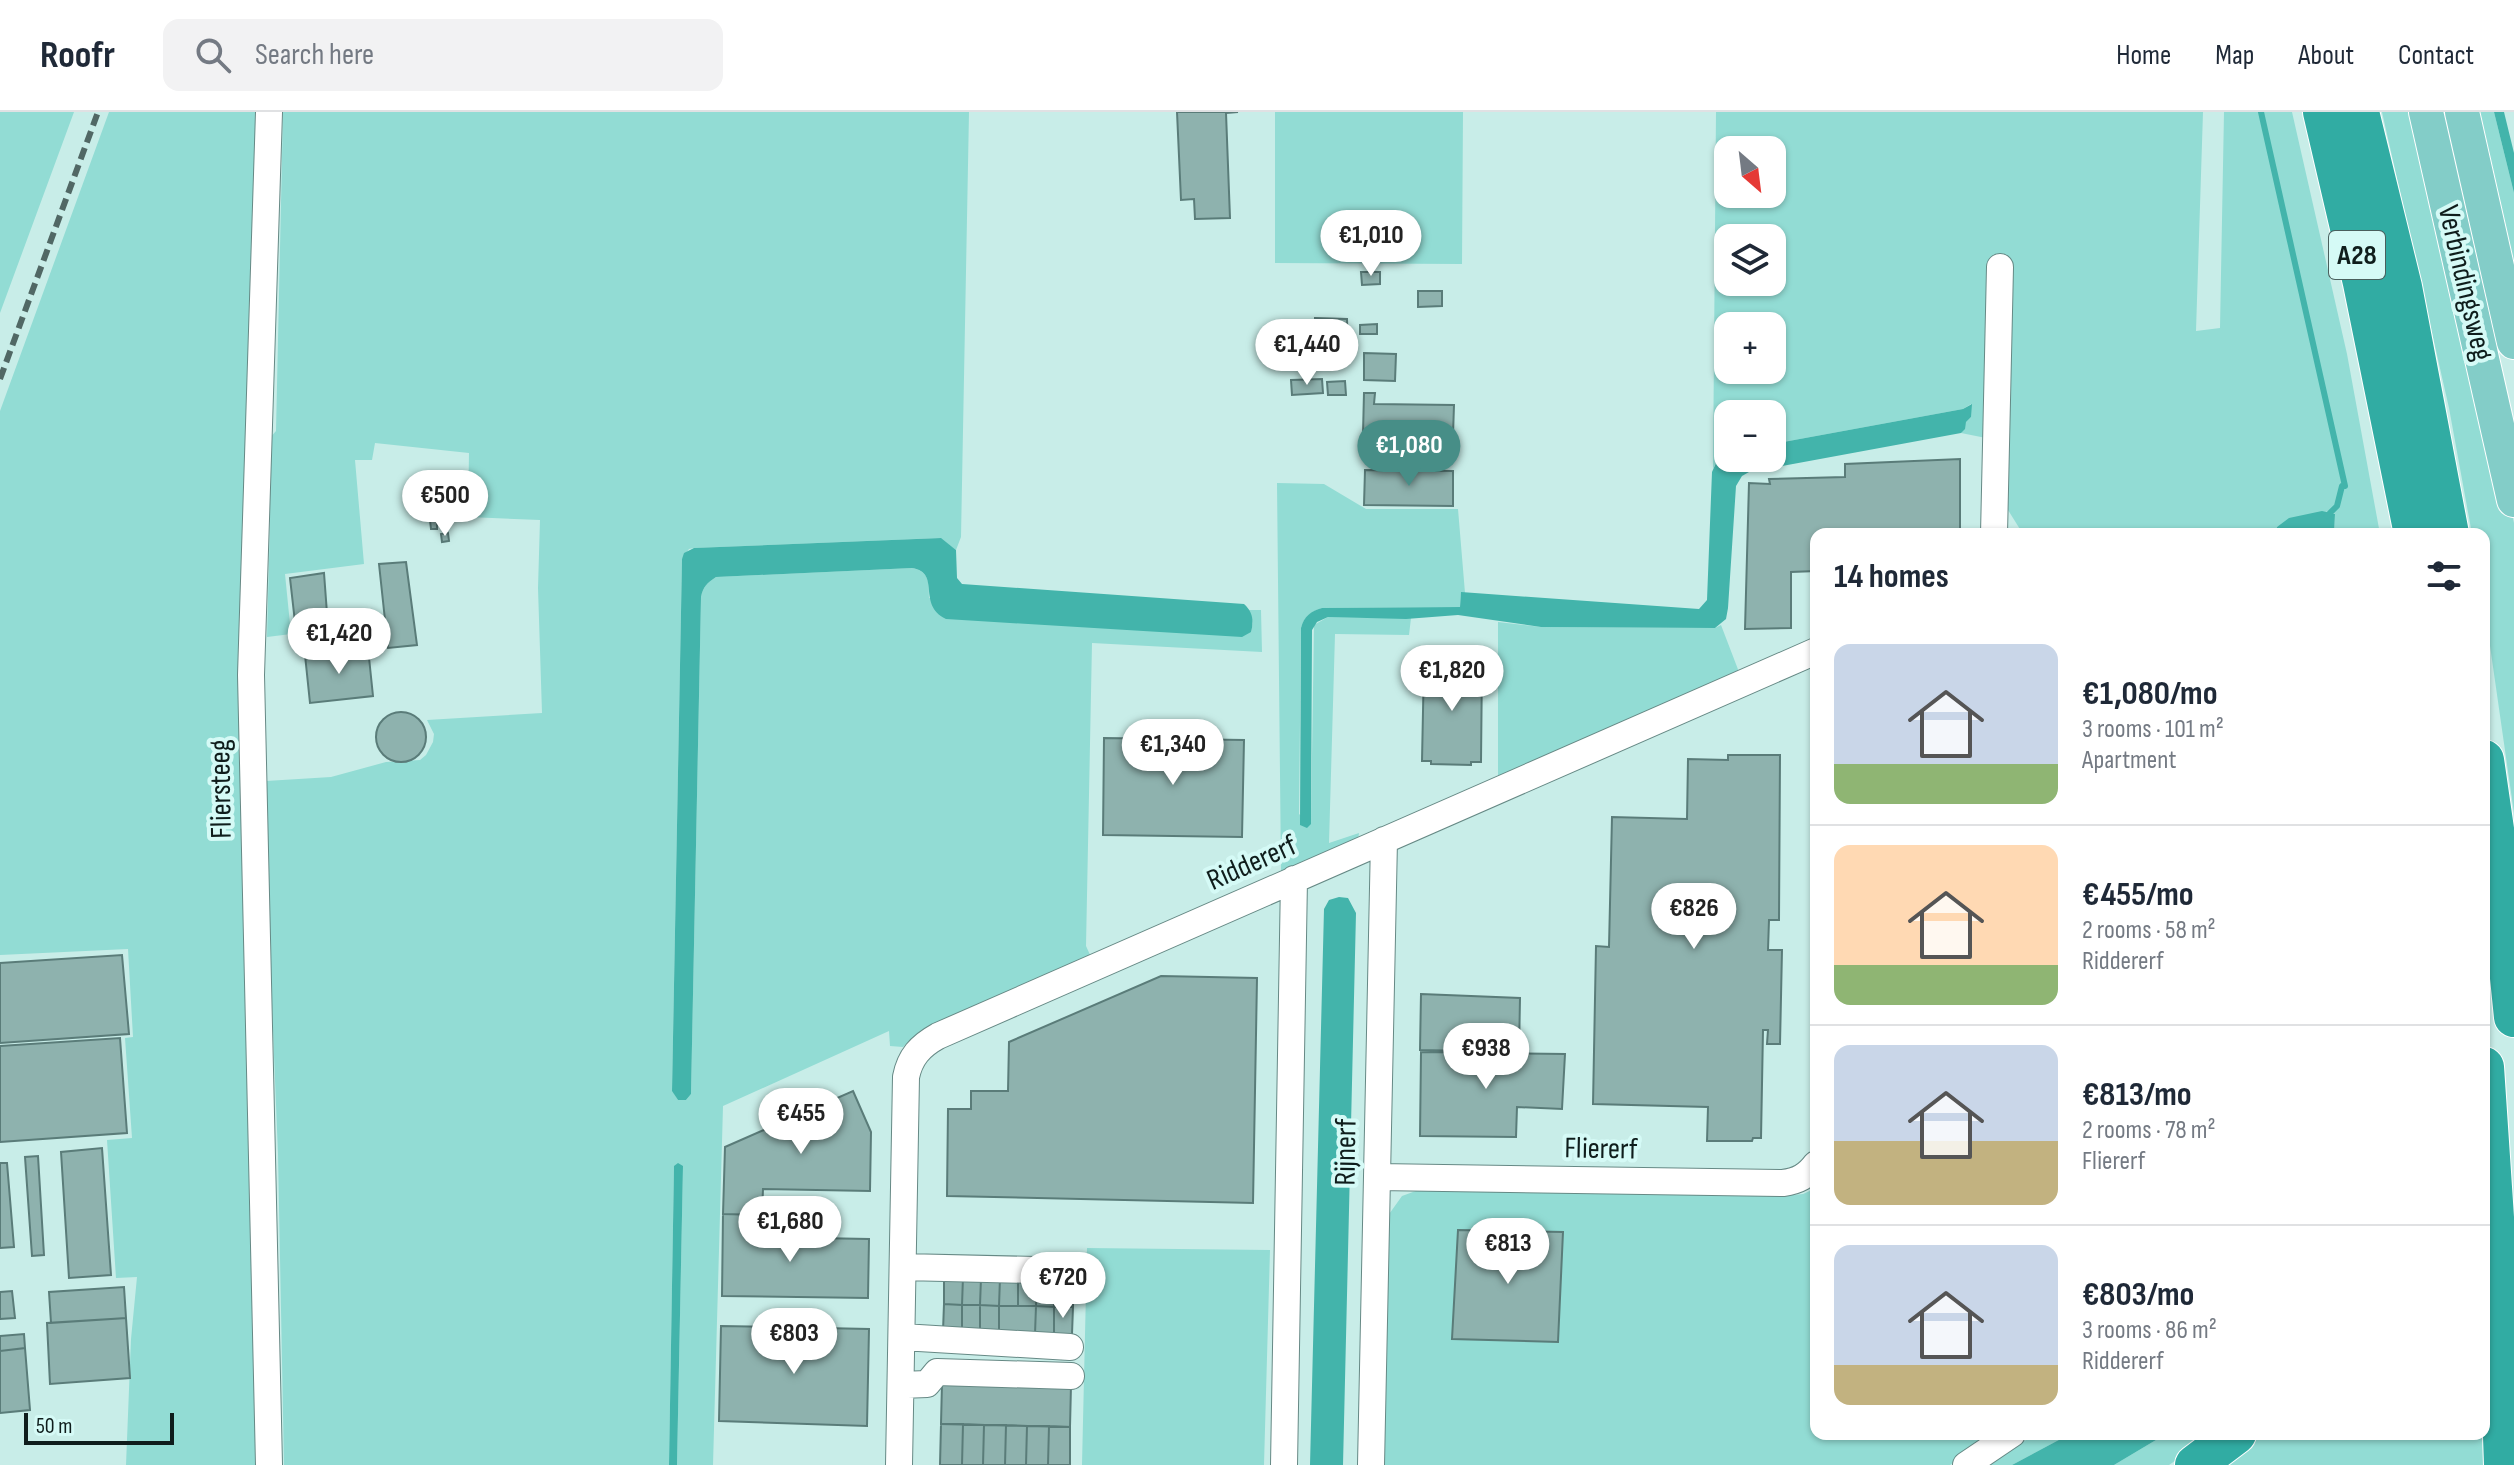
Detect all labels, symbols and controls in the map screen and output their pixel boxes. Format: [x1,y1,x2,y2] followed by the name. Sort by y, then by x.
[163,19,723,91] search box
[40,33,115,78] text: Roofr
[191,33,235,77] icon: search
[255,37,374,73] text: Search here
[2116,39,2171,72] text: Home
[2215,39,2254,72] text: Map
[2298,39,2354,72] text: About
[2398,39,2474,72] text: Contact
[1714,136,1786,208] north arrow
[1714,136,1786,472] map controls
[2430,202,2500,364] street label: Verbindingsweg
[1306,210,1436,278] pin: €1,010
[1338,220,1404,251] text: €1,010
[1714,224,1786,296] button: layers
[2329,231,2385,279] road number: A28
[1714,312,1786,384] button: +
[1242,319,1372,387] pin: €1,440
[1273,329,1341,360] text: €1,440
[1714,400,1786,472] button: −
[1344,420,1474,488] pin: €1,080
[1375,430,1443,461] text: €1,080
[398,470,492,538] pin: €500
[420,480,470,511] text: €500
[2422,554,2466,598] icon: filters
[1834,556,1949,597] text: 14 homes
[274,608,404,676] pin: €1,420
[306,618,372,649] text: €1,420
[1387,645,1517,713] pin: €1,820
[1419,655,1485,686] text: €1,820
[2082,673,2218,714] text: €1,080/mo
[1898,676,1994,772] icon: home
[2082,714,2224,745] text: 3 rooms · 101 m²
[1108,719,1238,787] pin: €1,340
[1140,729,1206,760] text: €1,340
[202,739,240,839] street label: Fliersteeg
[2082,745,2176,776] text: Apartment
[1202,827,1303,899] street label: Riddererf
[2082,874,2194,915] text: €455/mo
[1898,877,1994,973] icon: home
[1647,883,1741,951] pin: €826
[1669,893,1719,924] text: €826
[2082,915,2216,946] text: 2 rooms · 58 m²
[2082,946,2164,977] text: Riddererf
[1439,1023,1533,1091] pin: €938
[1461,1033,1511,1064] text: €938
[2082,1074,2192,1115] text: €813/mo
[1898,1077,1994,1173] icon: home
[754,1088,848,1156] pin: €455
[776,1098,826,1129] text: €455
[2082,1115,2216,1146] text: 2 rooms · 78 m²
[1327,1118,1365,1186] street label: Rijnerf
[1564,1130,1638,1168] street label: Fliererf
[2082,1146,2145,1177] text: Fliererf
[725,1196,855,1264] pin: €1,680
[756,1206,824,1237] text: €1,680
[1461,1218,1555,1286] pin: €813
[1484,1228,1532,1259] text: €813
[1016,1252,1110,1320] pin: €720
[1039,1262,1087,1293] text: €720
[2082,1274,2194,1315] text: €803/mo
[1898,1277,1994,1373] icon: home
[747,1308,841,1376] pin: €803
[2082,1315,2217,1346] text: 3 rooms · 86 m²
[769,1318,819,1349] text: €803
[2082,1346,2164,1377] text: Riddererf
[24,1409,174,1445] scale bar
[36,1413,72,1440] text: 50 m

